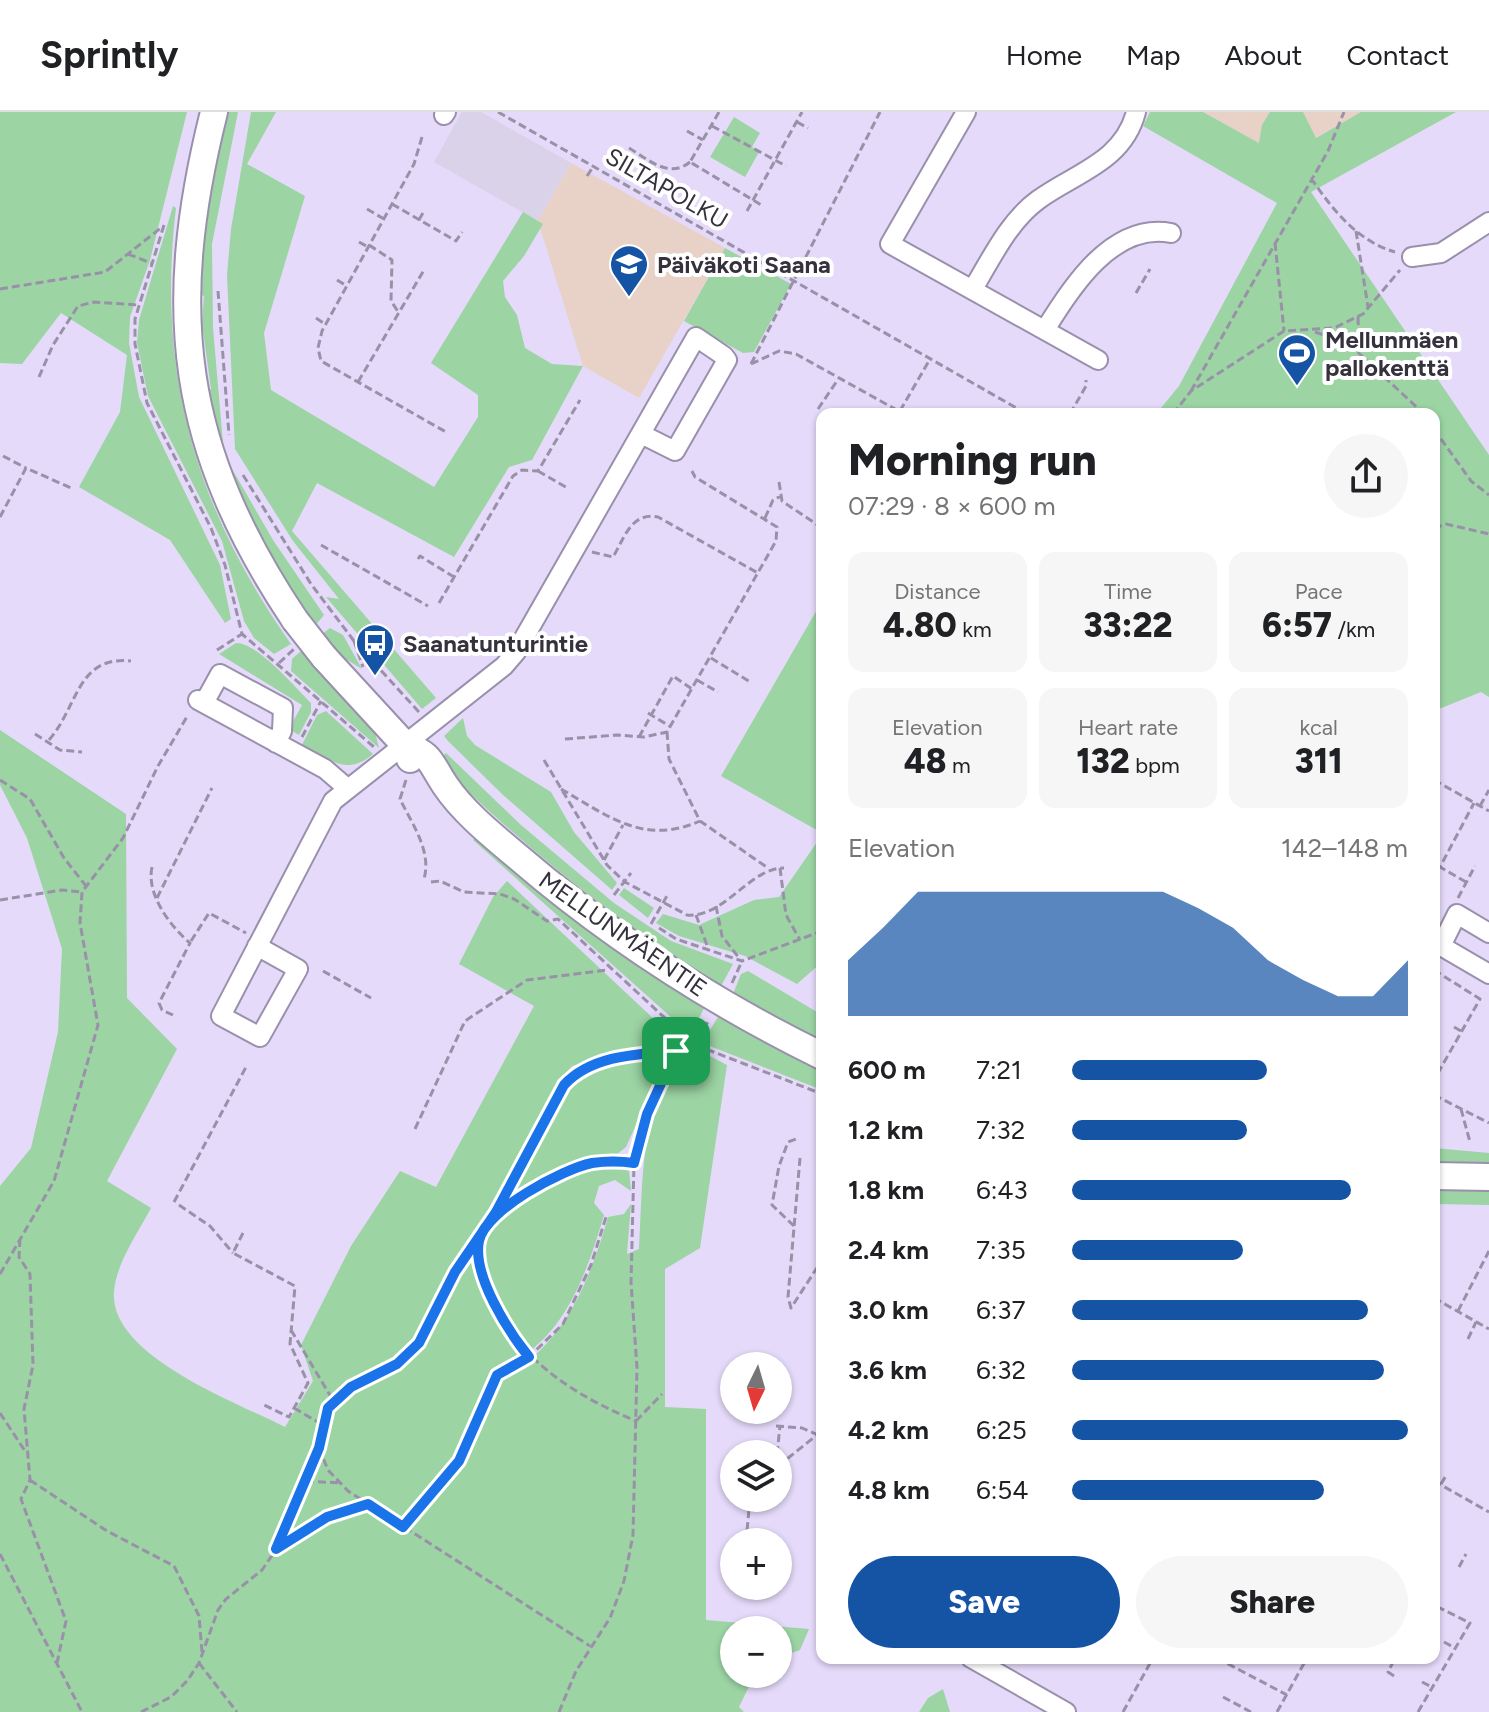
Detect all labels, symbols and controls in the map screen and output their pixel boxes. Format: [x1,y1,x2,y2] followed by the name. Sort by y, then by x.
[40,32,178,78] text: Sprintly
[1006,38,1082,72] text: Home
[1126,38,1181,72] text: Map
[1225,38,1302,72] text: About
[1346,38,1449,72] text: Contact
[601,141,733,235] street label: SILTAPOLKU
[608,243,650,298] school or university icon: Päiväkoti Saana
[657,250,831,279] place label: Päiväkoti Saana
[1325,325,1458,382] place label: Mellunmäen pallokenttä
[1276,332,1318,387] sports icon: Mellunmäen pallokenttä
[848,433,1097,486] text: Morning run
[1324,434,1408,518] button: share
[848,490,1056,522] text: 07:29 · 8 × 600 m
[894,578,980,605] text: Distance
[1104,578,1152,605] text: Time
[1295,578,1342,605] text: Pace
[883,605,957,646] text: 4.80
[1083,605,1173,646] text: 33:22
[1262,605,1332,646] text: 6:57
[957,616,992,643] text: km
[1332,616,1375,643] text: /km
[354,622,396,677] bus stop icon: Saanatunturintie
[403,629,588,658] place label: Saanatunturintie
[892,714,983,741] text: Elevation
[1078,714,1178,741] text: Heart rate
[1299,714,1338,741] text: kcal
[904,741,947,782] text: 48
[1076,741,1130,782] text: 132
[1295,741,1343,782] text: 311
[947,752,971,779] text: m
[1130,752,1180,779] text: bpm
[848,832,955,864] text: Elevation
[1281,832,1408,864] text: 142–148 m
[533,865,713,1003] street label: MELLUNMÄENTIE
[642,1017,710,1085] pin
[654,1029,698,1073] icon: arrive
[848,1054,926,1086] text: 600 m
[976,1054,1022,1086] text: 7:21
[848,1114,923,1146] text: 1.2 km
[976,1114,1025,1146] text: 7:32
[848,1174,924,1206] text: 1.8 km
[976,1174,1028,1206] text: 6:43
[848,1234,929,1266] text: 2.4 km
[976,1234,1026,1266] text: 7:35
[848,1294,929,1326] text: 3.0 km
[976,1294,1025,1326] text: 6:37
[720,1352,792,1424] north arrow
[720,1352,792,1688] map controls
[848,1354,927,1386] text: 3.6 km
[976,1354,1026,1386] text: 6:32
[848,1414,929,1446] text: 4.2 km
[976,1414,1027,1446] text: 6:25
[720,1440,792,1512] button: layers
[848,1474,930,1506] text: 4.8 km
[976,1474,1028,1506] text: 6:54
[720,1528,792,1600] button: +
[848,1556,1120,1648] button: Save
[1136,1556,1408,1648] button: Share
[720,1616,792,1688] button: −

